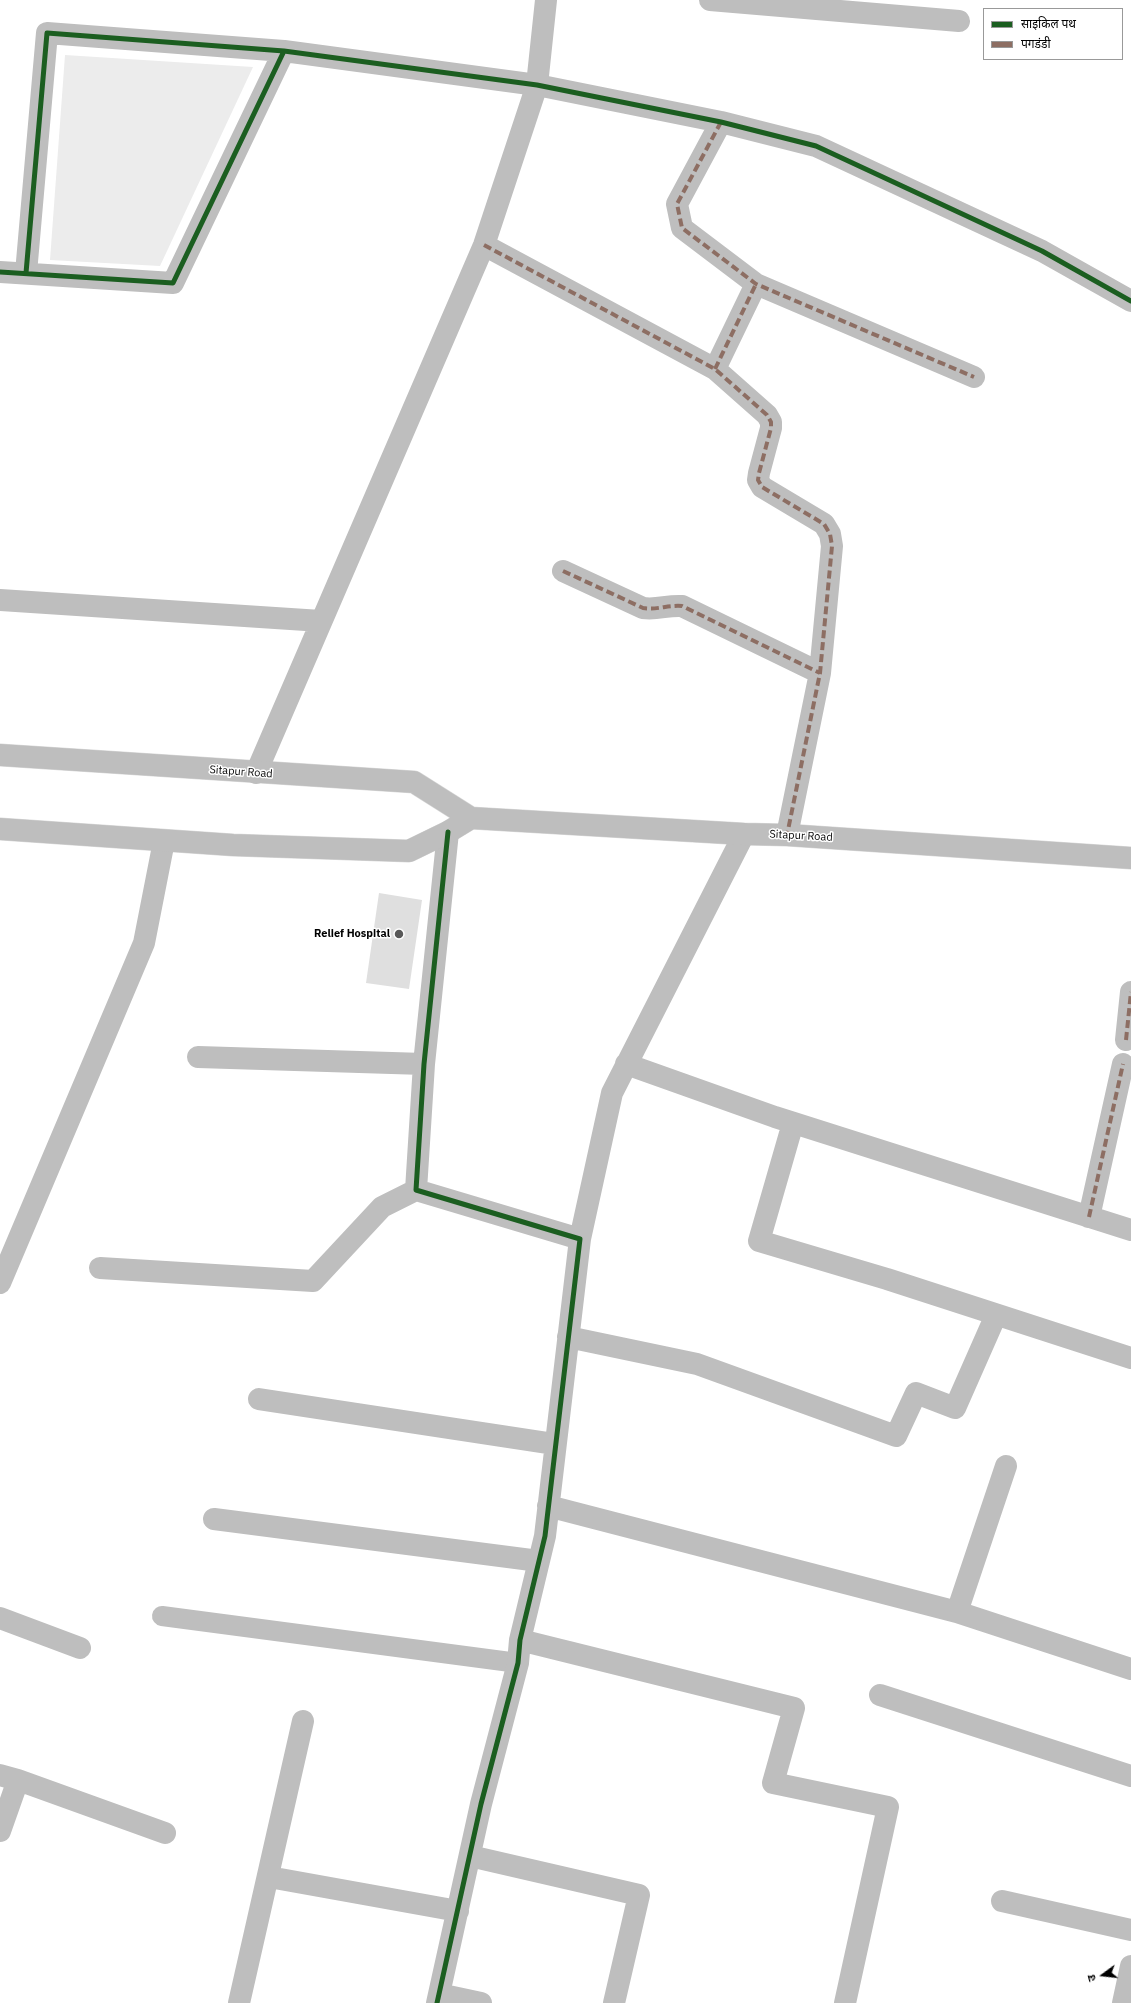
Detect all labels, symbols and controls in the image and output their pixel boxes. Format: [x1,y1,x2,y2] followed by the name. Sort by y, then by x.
[983,8,1123,60] legend
[1021,16,1076,31] text: साइकिल पथ
[1021,36,1051,51] text: पगडंडी
[209,763,273,781] street label: Sitapur Road
[769,828,833,844] street label: Sitapur Road
[314,927,390,941] place label: Relief Hospital
[393,928,405,940] marker: Relief Hospital
[1083,1955,1123,1995] north arrow
[1084,1973,1099,1983] text: उ

